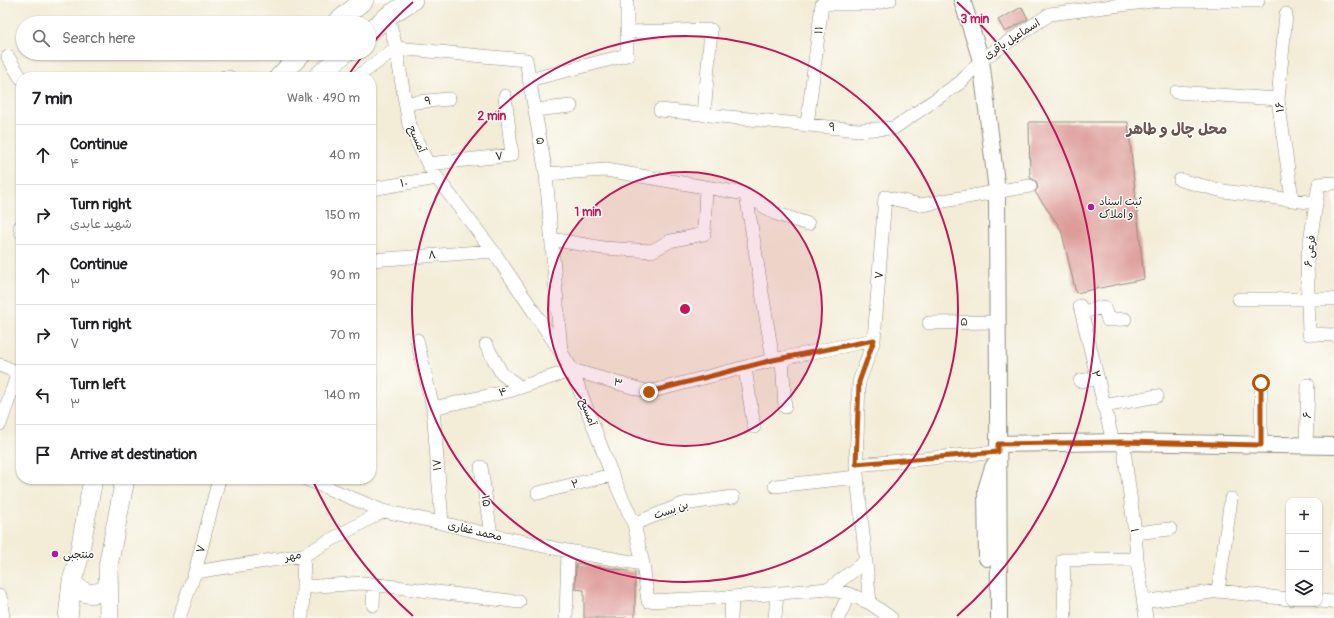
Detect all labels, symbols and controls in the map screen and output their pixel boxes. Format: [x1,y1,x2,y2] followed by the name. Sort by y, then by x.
[961,12,990,27] text: 3 min
[16,16,376,60] search box
[982,16,1043,63] street label: اسماعیل باقری
[812,25,826,35] street label: ۱۱
[30,27,52,49] icon: search
[62,29,135,48] text: Search here
[32,88,72,109] text: 7 min
[287,90,360,106] text: Walk · 490 m
[424,94,432,108] street label: ۹
[1273,101,1287,113] street label: ۱۶
[478,109,507,124] text: 2 min
[828,120,836,134] street label: ۹
[1125,120,1227,139] district label: محل چال و طاهر
[404,123,429,156] street label: آمسیح
[70,135,128,154] text: Continue
[533,136,547,146] street label: ۵
[32,144,54,166] icon: ahead
[329,147,360,163] text: 40 m
[494,149,504,163] street label: ۷
[70,156,80,172] text: ۴
[399,176,409,190] street label: ۱۰
[70,195,131,214] text: Turn right
[1099,195,1142,221] place label: ثبت اسناد و املاک
[1086,202,1096,212] marker: ثبت اسناد و املاک
[32,204,54,226] icon: right
[575,205,602,220] text: 1 min
[325,207,360,223] text: 150 m
[70,216,132,232] text: شهید عابدی
[1302,235,1319,268] street label: فرعی ۶
[428,248,436,262] street label: ۸
[70,255,128,274] text: Continue
[32,264,54,286] icon: ahead
[330,267,360,283] text: 90 m
[872,270,886,279] street label: ۷
[70,276,81,292] text: ۳
[678,302,692,316] centre of rings
[70,315,131,334] text: Turn right
[960,315,968,329] street label: ۵
[32,324,54,346] icon: right
[330,327,360,343] text: 70 m
[70,336,79,352] text: ۷
[1089,369,1103,379] street label: ۲
[1252,374,1270,392] route start
[70,375,126,394] text: Turn left
[612,376,624,390] street label: ۳
[640,383,658,401] route end
[32,384,54,406] icon: left
[497,385,509,399] street label: ۴
[324,387,360,403] text: 140 m
[70,396,81,412] text: ۳
[576,396,600,429] street label: آمسیح
[1300,411,1314,419] street label: ۶
[32,444,54,466] icon: arrive
[70,445,197,464] text: Arrive at destination
[430,458,444,471] street label: ۱۷
[570,477,580,491] street label: ۲
[479,494,493,508] street label: ۱۵
[652,498,690,523] street label: بن بست
[1286,498,1322,606] map controls
[1286,498,1322,534] button: +
[447,518,503,544] street label: محمد غفاری
[1128,527,1142,533] street label: ۱
[1286,534,1322,570] button: −
[194,543,208,554] street label: ۷
[63,548,94,562] place label: منتجبی
[283,548,302,564] street label: مهر
[50,549,60,559] marker: منتجبی
[1286,570,1322,606] button: layers

